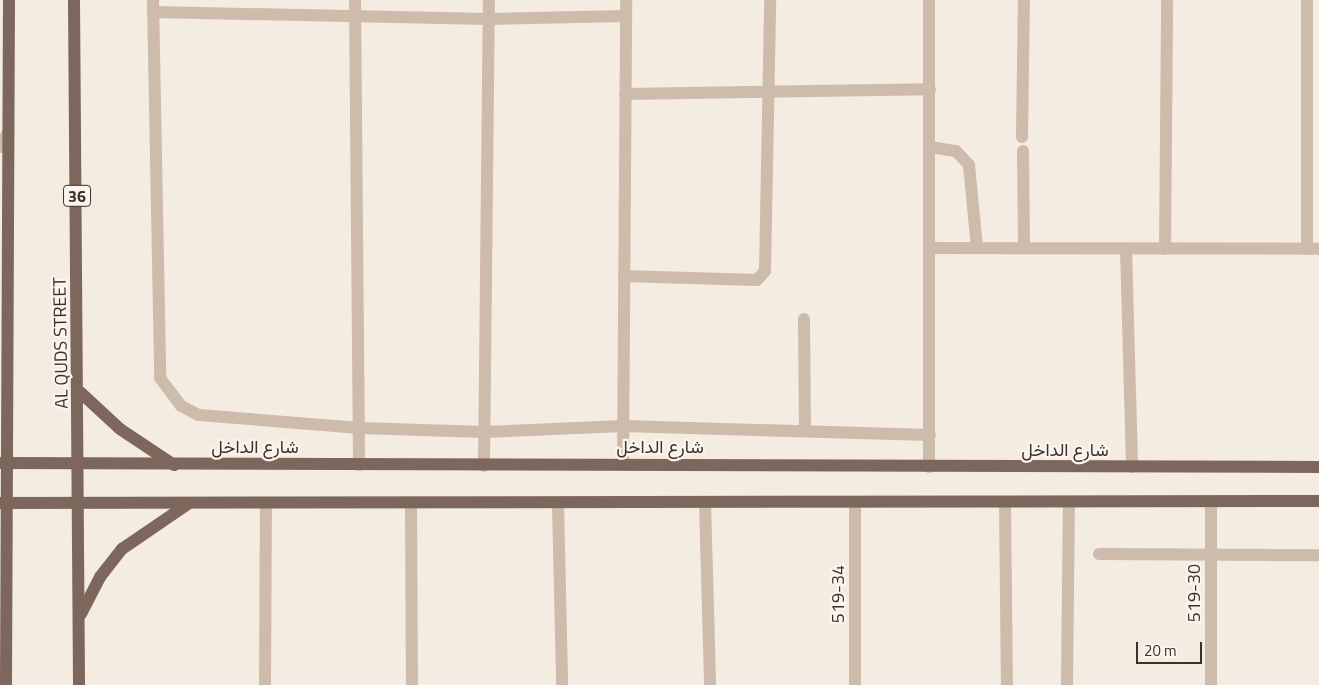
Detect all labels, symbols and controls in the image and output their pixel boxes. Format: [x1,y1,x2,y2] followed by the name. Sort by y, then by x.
[62,182,92,210] road number: 36
[49,277,73,409] street label: AL QUDS STREET
[211,436,299,458] street label: شارع الداخل
[616,436,704,458] street label: شارع الداخل
[1021,439,1109,461] street label: شارع الداخل
[1183,564,1205,622] street label: 519-30
[827,565,849,623] street label: 519-34
[1139,632,1205,664] scale bar
[1144,639,1177,662] text: 20 m

